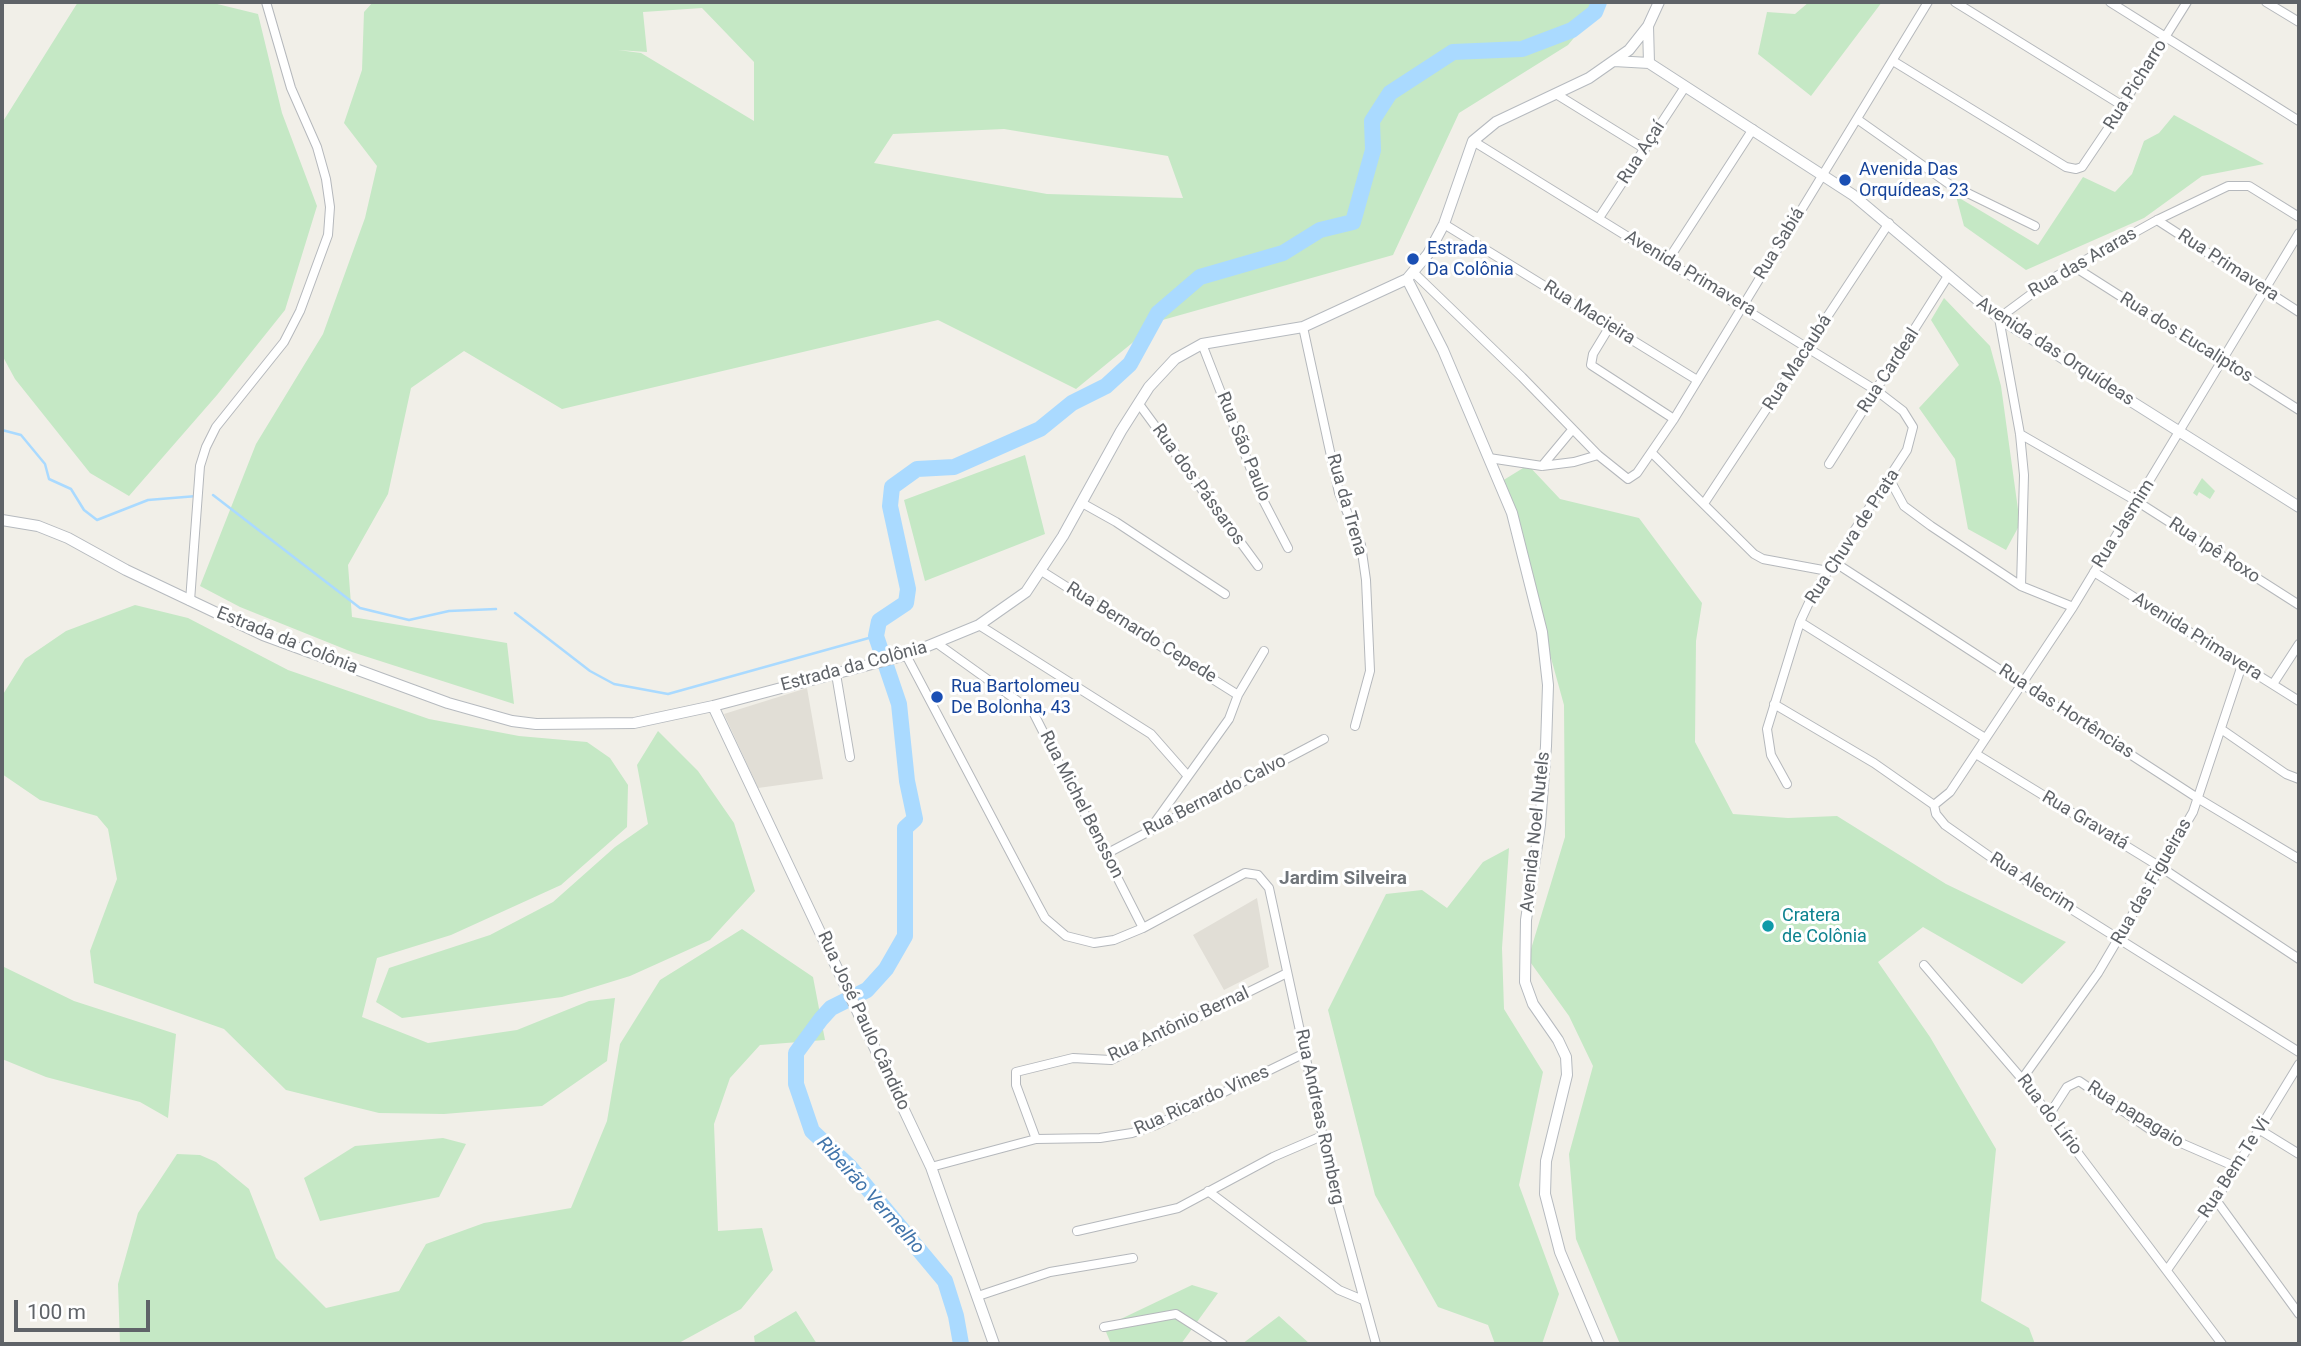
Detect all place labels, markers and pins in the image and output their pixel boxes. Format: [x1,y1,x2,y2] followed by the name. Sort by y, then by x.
[1859,159,1969,202] place label: Avenida Das Orquídeas, 23
[1837,172,1853,188] marker: Avenida Das Orquídeas, 23
[1427,238,1514,280] place label: Estrada Da Colônia
[1405,251,1421,267] marker: Estrada Da Colônia
[951,676,1080,718] place label: Rua Bartolomeu De Bolonha, 43
[929,689,945,705] marker: Rua Bartolomeu De Bolonha, 43
[1782,905,1867,948] place label: Cratera de Colônia
[1760,918,1776,934] marker: Cratera de Colônia

